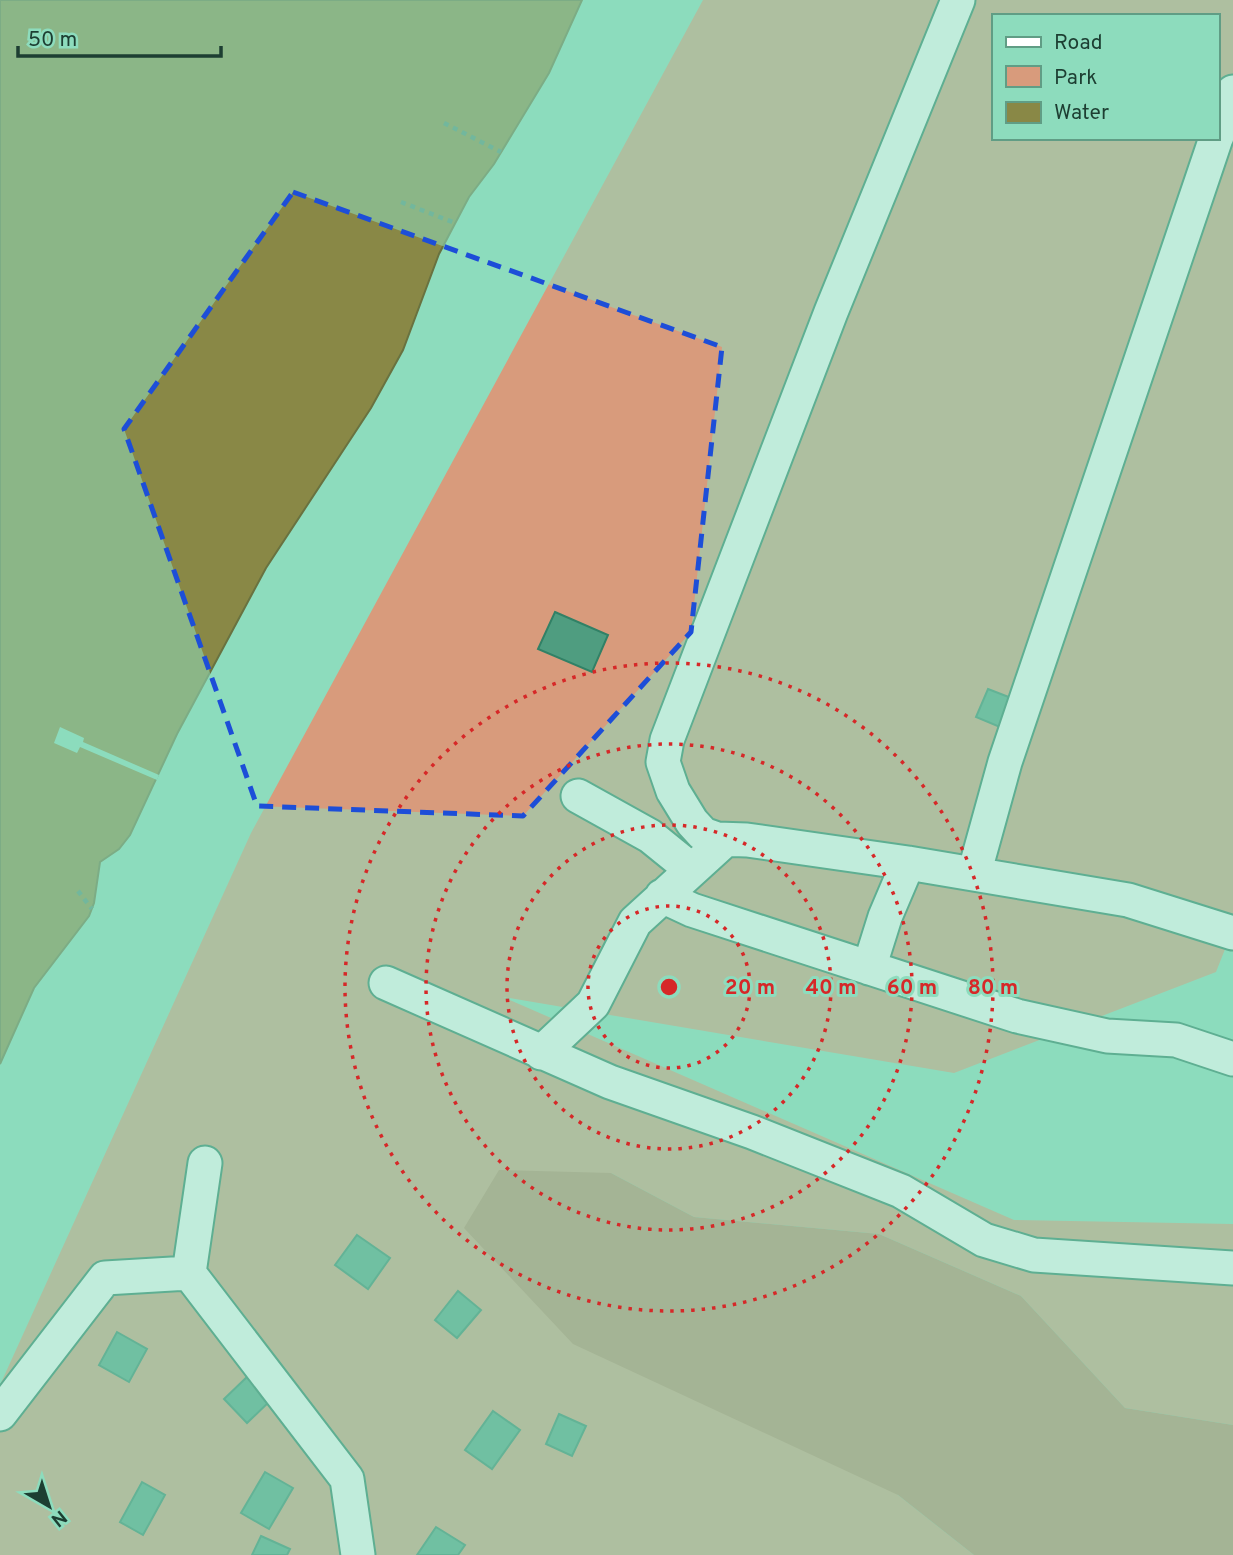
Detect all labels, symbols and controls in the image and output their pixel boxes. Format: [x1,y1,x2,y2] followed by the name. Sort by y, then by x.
[18,14,220,58] scale bar
[992,14,1219,140] legend
[28,27,77,54] text: 50 m
[1054,30,1103,57] text: Road
[1054,65,1097,92] text: Park
[1054,100,1109,127] text: Water
[657,975,681,999] centre of rings
[725,975,775,1002] text: 20 m
[806,975,856,1002] text: 40 m
[887,975,937,1002] text: 60 m
[968,975,1018,1002] text: 80 m
[14,1471,84,1541] north arrow
[46,1504,71,1531] text: N

